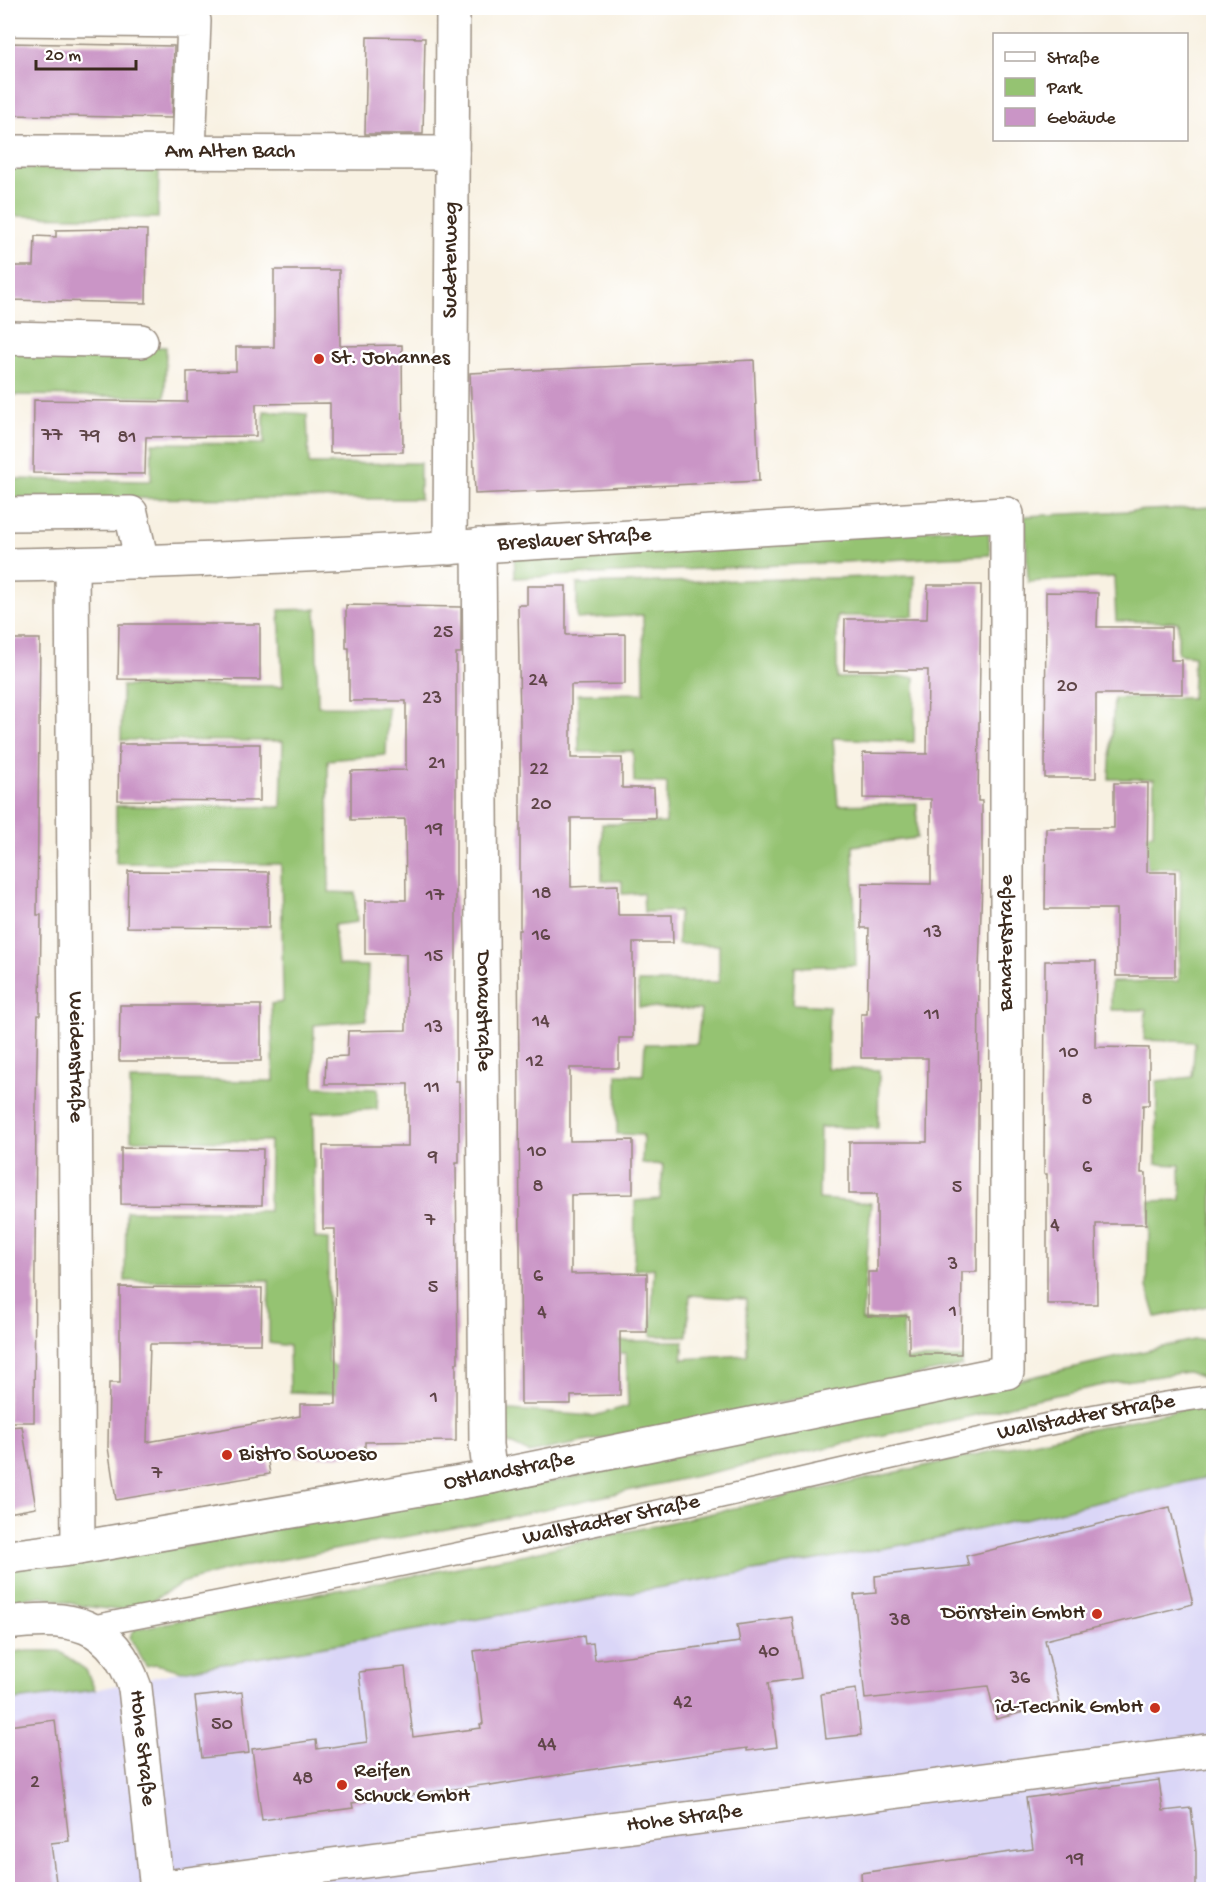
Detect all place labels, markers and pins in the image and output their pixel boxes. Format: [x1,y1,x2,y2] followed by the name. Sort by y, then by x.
[331,346,451,372] place label: St. Johannes
[312,352,326,366] marker: St. Johannes
[238,1442,377,1468] place label: Bistro Sowoeso
[220,1448,234,1462] marker: Bistro Sowoeso
[939,1601,1085,1627] place label: Dörrstein GmbH
[1090,1607,1104,1621] marker: Dörrstein GmbH
[994,1695,1143,1721] place label: îd-Technik GmbH
[1148,1701,1162,1715] marker: îd-Technik GmbH
[354,1759,470,1810] place label: Reifen Schuck GmbH
[335,1778,349,1792] marker: Reifen Schuck GmbH

